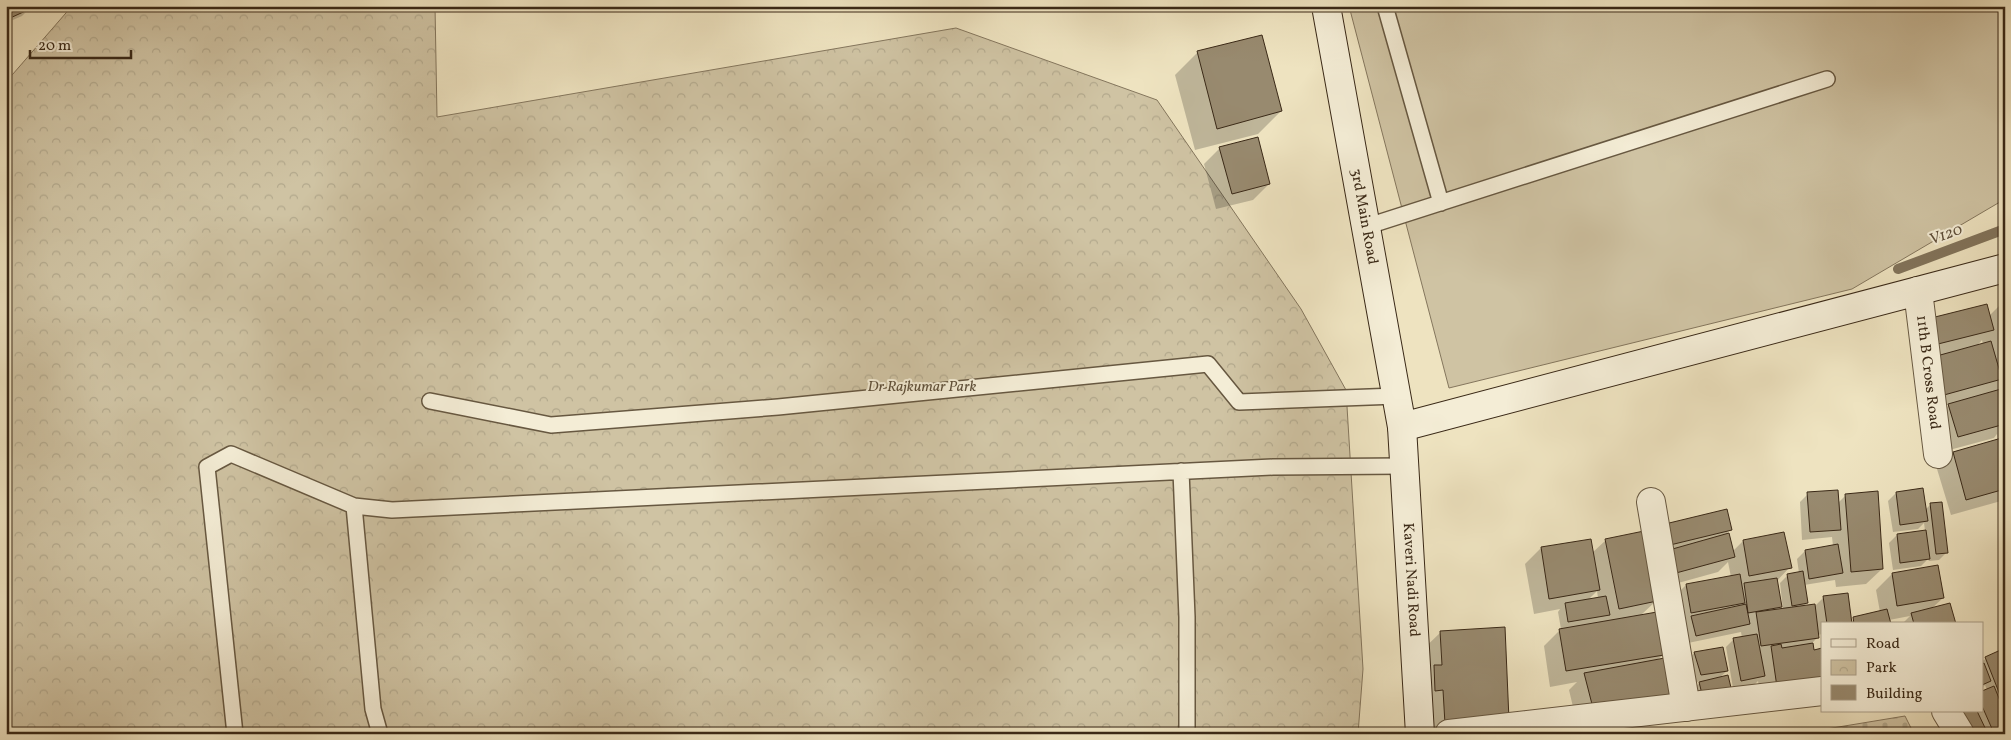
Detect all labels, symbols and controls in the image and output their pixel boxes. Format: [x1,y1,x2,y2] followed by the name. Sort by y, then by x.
[30,28,131,60] scale bar
[38,36,71,57] text: 20 m
[1345,167,1383,266] street label: 3rd Main Road
[1926,219,1966,251] water label: V120
[1911,314,1945,431] street label: 11th B Cross Road
[868,377,977,398] park label: Dr Rajkumar Park
[1397,522,1425,638] street label: Kaveri Nadi Road
[1821,622,1984,712] legend
[1866,634,1900,655] text: Road
[1866,658,1897,679] text: Park
[1866,684,1923,705] text: Building

